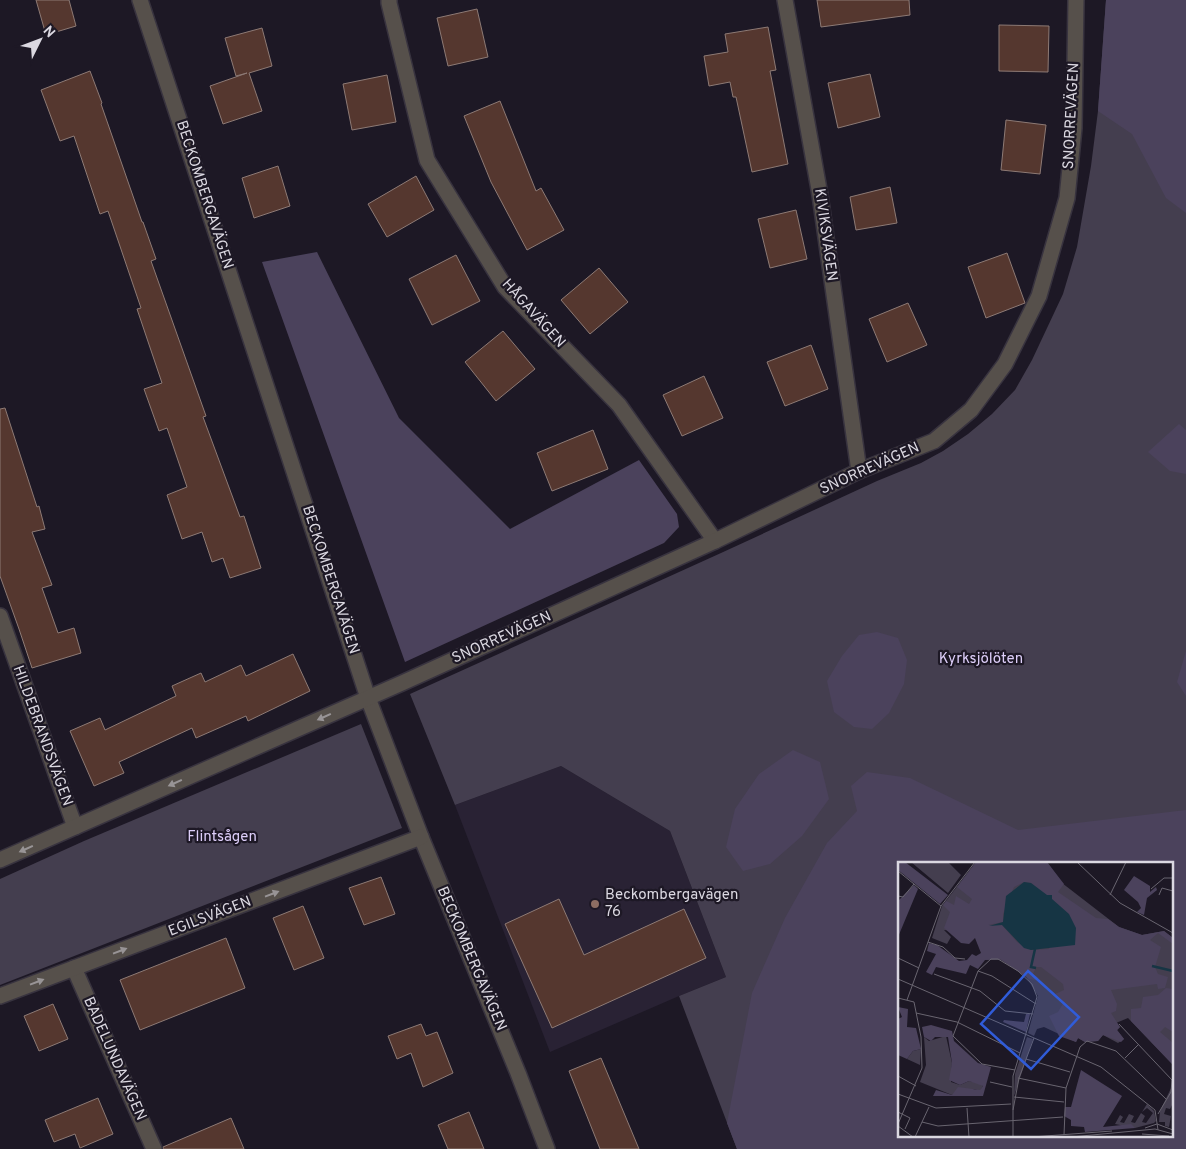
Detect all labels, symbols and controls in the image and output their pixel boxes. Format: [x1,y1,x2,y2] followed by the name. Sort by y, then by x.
[15,15,65,65] north arrow
[39,23,58,42] text: N
[1059,62,1084,170] street label: SNORREVÄGEN
[171,118,238,272] street label: BECKOMBERGAVÄGEN
[809,187,842,283] street label: KIVIKSVÄGEN
[497,275,570,352] street label: HÅGAVÄGEN
[817,438,923,499] street label: SNORREVÄGEN
[297,503,364,657] street label: BECKOMBERGAVÄGEN
[449,607,555,668] street label: SNORREVÄGEN
[939,650,1023,669] park label: Kyrksjölöten
[8,663,77,809] street label: HILDEBRANDSVÄGEN
[317,714,331,722] one-way arrow
[168,779,182,787] one-way arrow
[187,828,257,847] park label: Flintsågen
[19,845,33,853] one-way arrow
[898,862,1174,1136] inset map
[432,883,511,1034] street label: BECKOMBERGAVÄGEN
[605,886,738,922] place label: Beckombergavägen 76
[265,890,280,898] one-way arrow
[165,892,254,942] street label: EGILSVÄGEN
[589,898,601,910] marker: Beckombergavägen 76
[113,947,128,955] one-way arrow
[30,978,45,986] one-way arrow
[78,994,151,1124] street label: BADELUNDAVÄGEN

